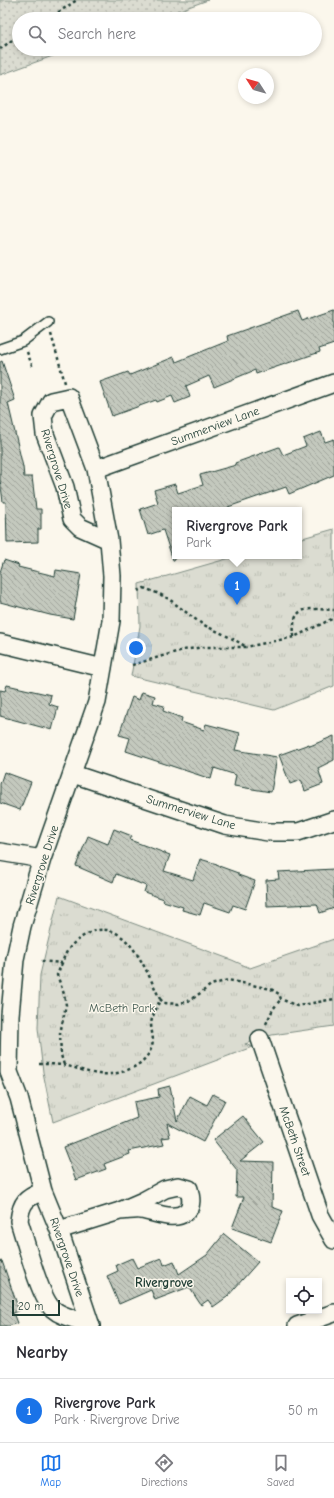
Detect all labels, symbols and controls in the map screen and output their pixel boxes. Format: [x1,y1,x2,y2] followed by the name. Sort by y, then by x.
[12,12,322,56] search box
[26,23,48,45] icon: search
[58,25,136,43] text: Search here
[238,68,274,104] north arrow
[169,404,261,448] street label: Summerview Lane
[38,427,76,511] street label: Rivergrove Drive
[172,507,302,559] popup
[186,517,288,535] text: Rivergrove Park
[186,535,211,550] text: Park
[224,572,250,605] pin: 1
[126,638,146,658] your location
[145,792,237,832] street label: Summerview Lane
[23,823,61,907] street label: Rivergrove Drive
[89,1001,155,1015] park label: McBeth Park
[276,1104,314,1178] street label: McBeth Street
[47,1216,87,1298] street label: Rivergrove Drive
[135,1275,194,1290] district label: Rivergrove
[286,1278,322,1314] map controls
[286,1278,322,1314] button: locate
[12,1298,60,1317] scale bar
[18,1300,43,1313] text: 20 m
[16,1343,67,1362] text: Nearby
[54,1394,155,1412] text: Rivergrove Park
[26,1403,32,1418] text: 1
[288,1403,318,1418] text: 50 m
[54,1412,180,1427] text: Park · Rivergrove Drive
[40,1452,62,1489] tab: Map
[141,1452,188,1489] tab: Directions
[267,1452,294,1489] tab: Saved

